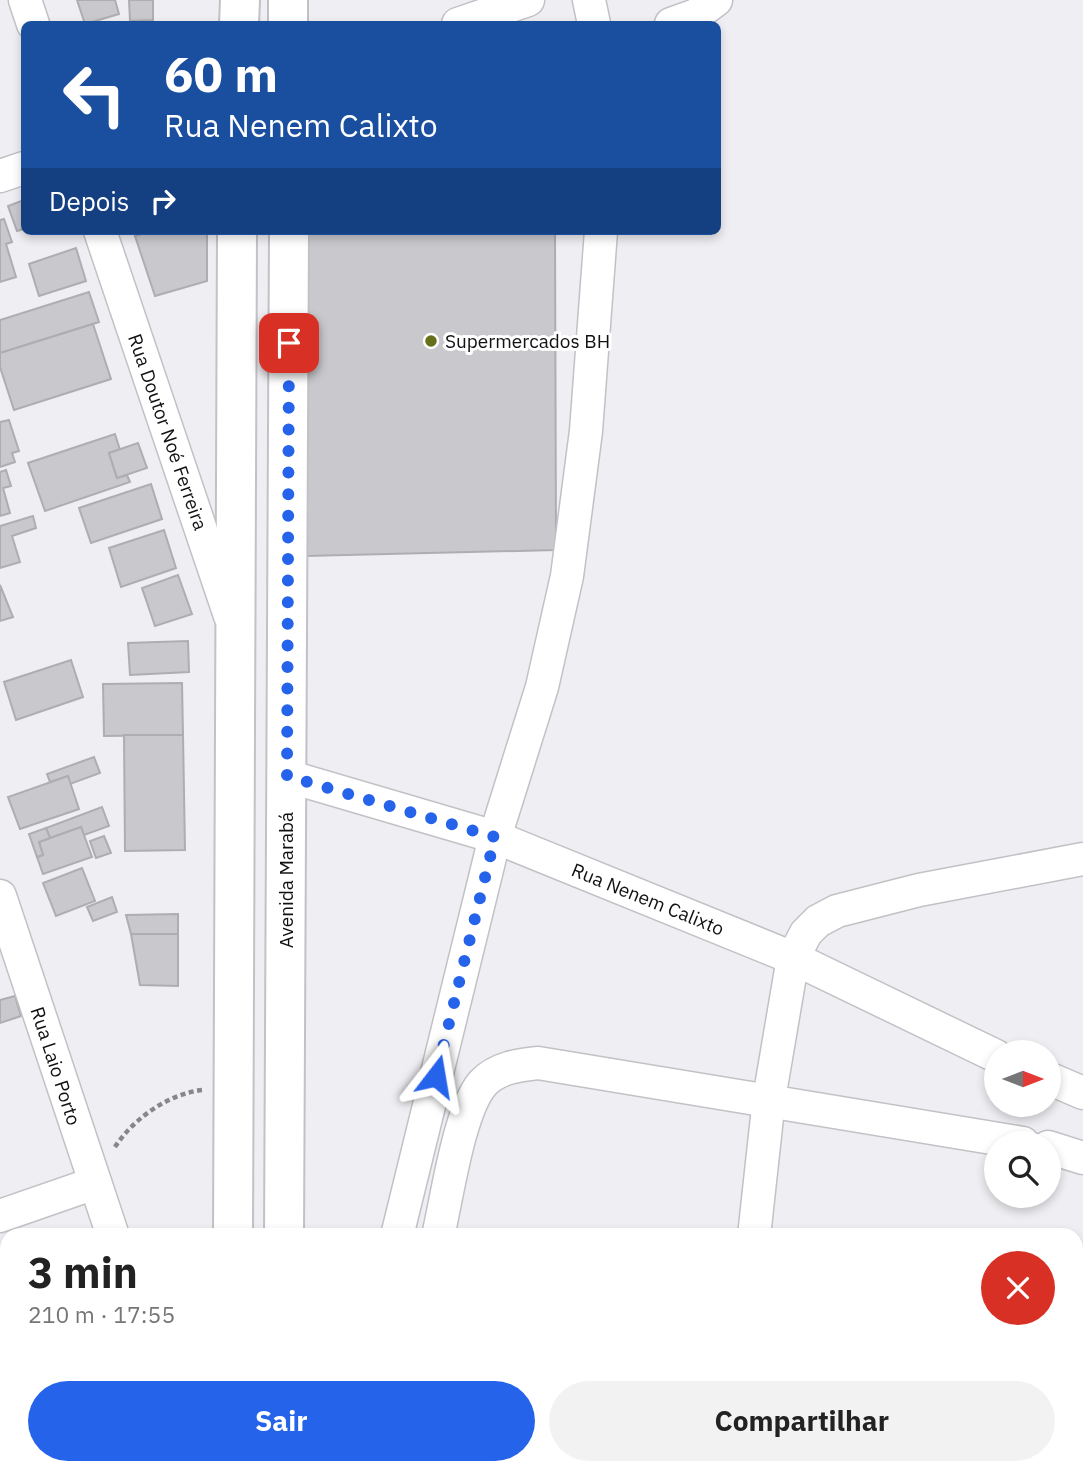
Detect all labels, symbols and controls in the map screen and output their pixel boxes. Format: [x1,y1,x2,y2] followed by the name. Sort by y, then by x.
[164,42,278,105] text: 60 m
[49,49,140,140] icon: left
[164,104,438,146] text: Rua Nenem Calixto
[144,182,182,220] icon: right
[49,184,130,218] text: Depois
[259,313,319,373] pin
[270,324,308,362] icon: arrive
[445,329,610,353] place label: Supermercados BH
[123,331,213,533] street label: Rua Doutor Noé Ferreira
[423,333,439,349] marker: Supermercados BH
[274,812,298,948] street label: Avenida Marabá
[568,857,728,941] street label: Rua Nenem Calixto
[26,1004,86,1128] street label: Rua Laio Porto
[399,1039,473,1113] position arrow
[984,1040,1060,1116] north arrow
[984,1040,1061,1208] map controls
[984,1131,1061,1208] button: search
[28,1245,138,1300] text: 3 min
[981,1251,1055,1325] button: close
[28,1299,175,1329] text: 210 m · 17:55
[28,1381,535,1461] button: Sair
[549,1381,1055,1461] button: Compartilhar

